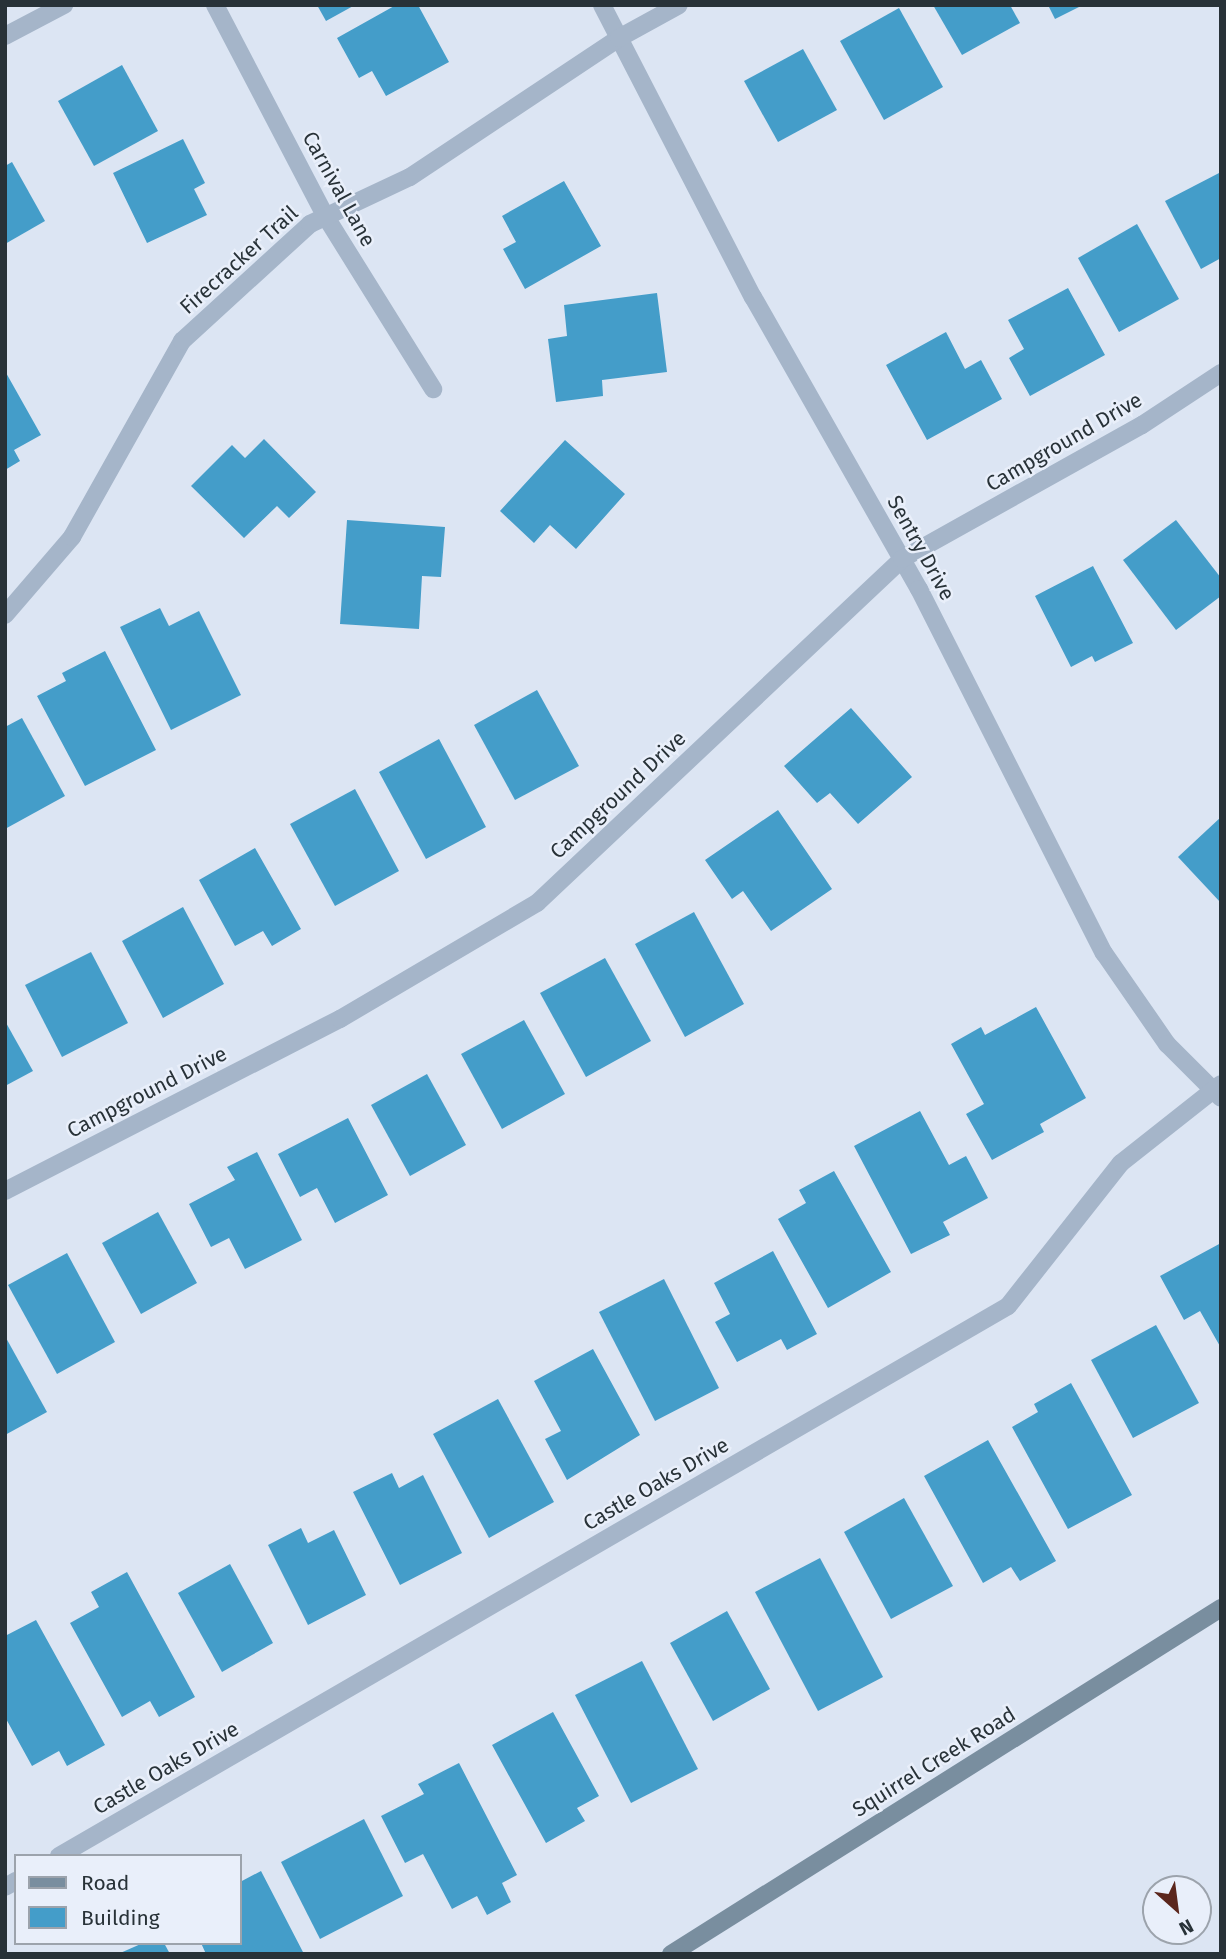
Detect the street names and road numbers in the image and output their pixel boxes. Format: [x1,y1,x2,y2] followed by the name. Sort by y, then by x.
[297,127,381,251] street label: Carnival Lane
[175,200,303,320] street label: Firecracker Trail
[981,387,1147,497] street label: Campground Drive
[882,491,960,605] street label: Sentry Drive
[545,726,691,864] street label: Campground Drive
[63,1041,231,1143] street label: Campground Drive
[579,1432,733,1536] street label: Castle Oaks Drive
[848,1702,1020,1822] street label: Squirrel Creek Road
[89,1716,243,1820] street label: Castle Oaks Drive

